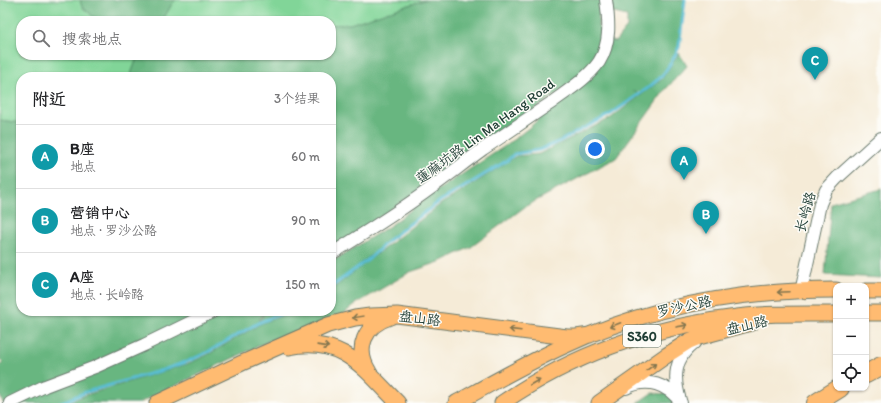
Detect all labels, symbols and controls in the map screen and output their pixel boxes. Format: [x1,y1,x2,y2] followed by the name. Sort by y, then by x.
[16,16,336,60] search box
[30,27,52,49] icon: search
[62,30,122,48] text: 搜索地点
[802,47,828,80] pin: C
[413,75,558,187] street label: 蓮麻坑路 Lin Ma Hang Road
[32,89,66,109] text: 附近
[274,91,320,106] text: 3个结果
[585,139,605,159] your location
[70,140,95,158] text: B座
[671,147,697,180] pin: A
[41,149,49,164] text: A
[291,149,320,164] text: 60 m
[70,159,96,174] text: 地点
[792,190,819,235] street label: 长岭路
[693,201,719,234] pin: B
[70,204,130,222] text: 营销中心
[41,213,49,228] text: B
[291,213,320,228] text: 90 m
[70,223,157,238] text: 地点 · 罗沙公路
[70,268,95,286] text: A座
[41,277,49,292] text: C
[285,277,320,292] text: 150 m
[833,283,869,391] map controls
[833,283,869,319] button: +
[70,287,144,302] text: 地点 · 长岭路
[777,289,790,296] one-way arrow
[655,292,713,321] street label: 罗沙公路
[398,308,442,329] street label: 盘山路
[725,312,769,338] street label: 盘山路
[352,314,365,322] one-way arrow
[833,319,869,355] button: −
[609,322,621,330] one-way arrow
[675,322,688,330] one-way arrow
[623,325,661,347] road number: S360
[509,326,522,334] one-way arrow
[316,342,329,350] one-way arrow
[833,355,869,391] button: locate
[645,363,656,371] one-way arrow
[529,378,541,386] one-way arrow

